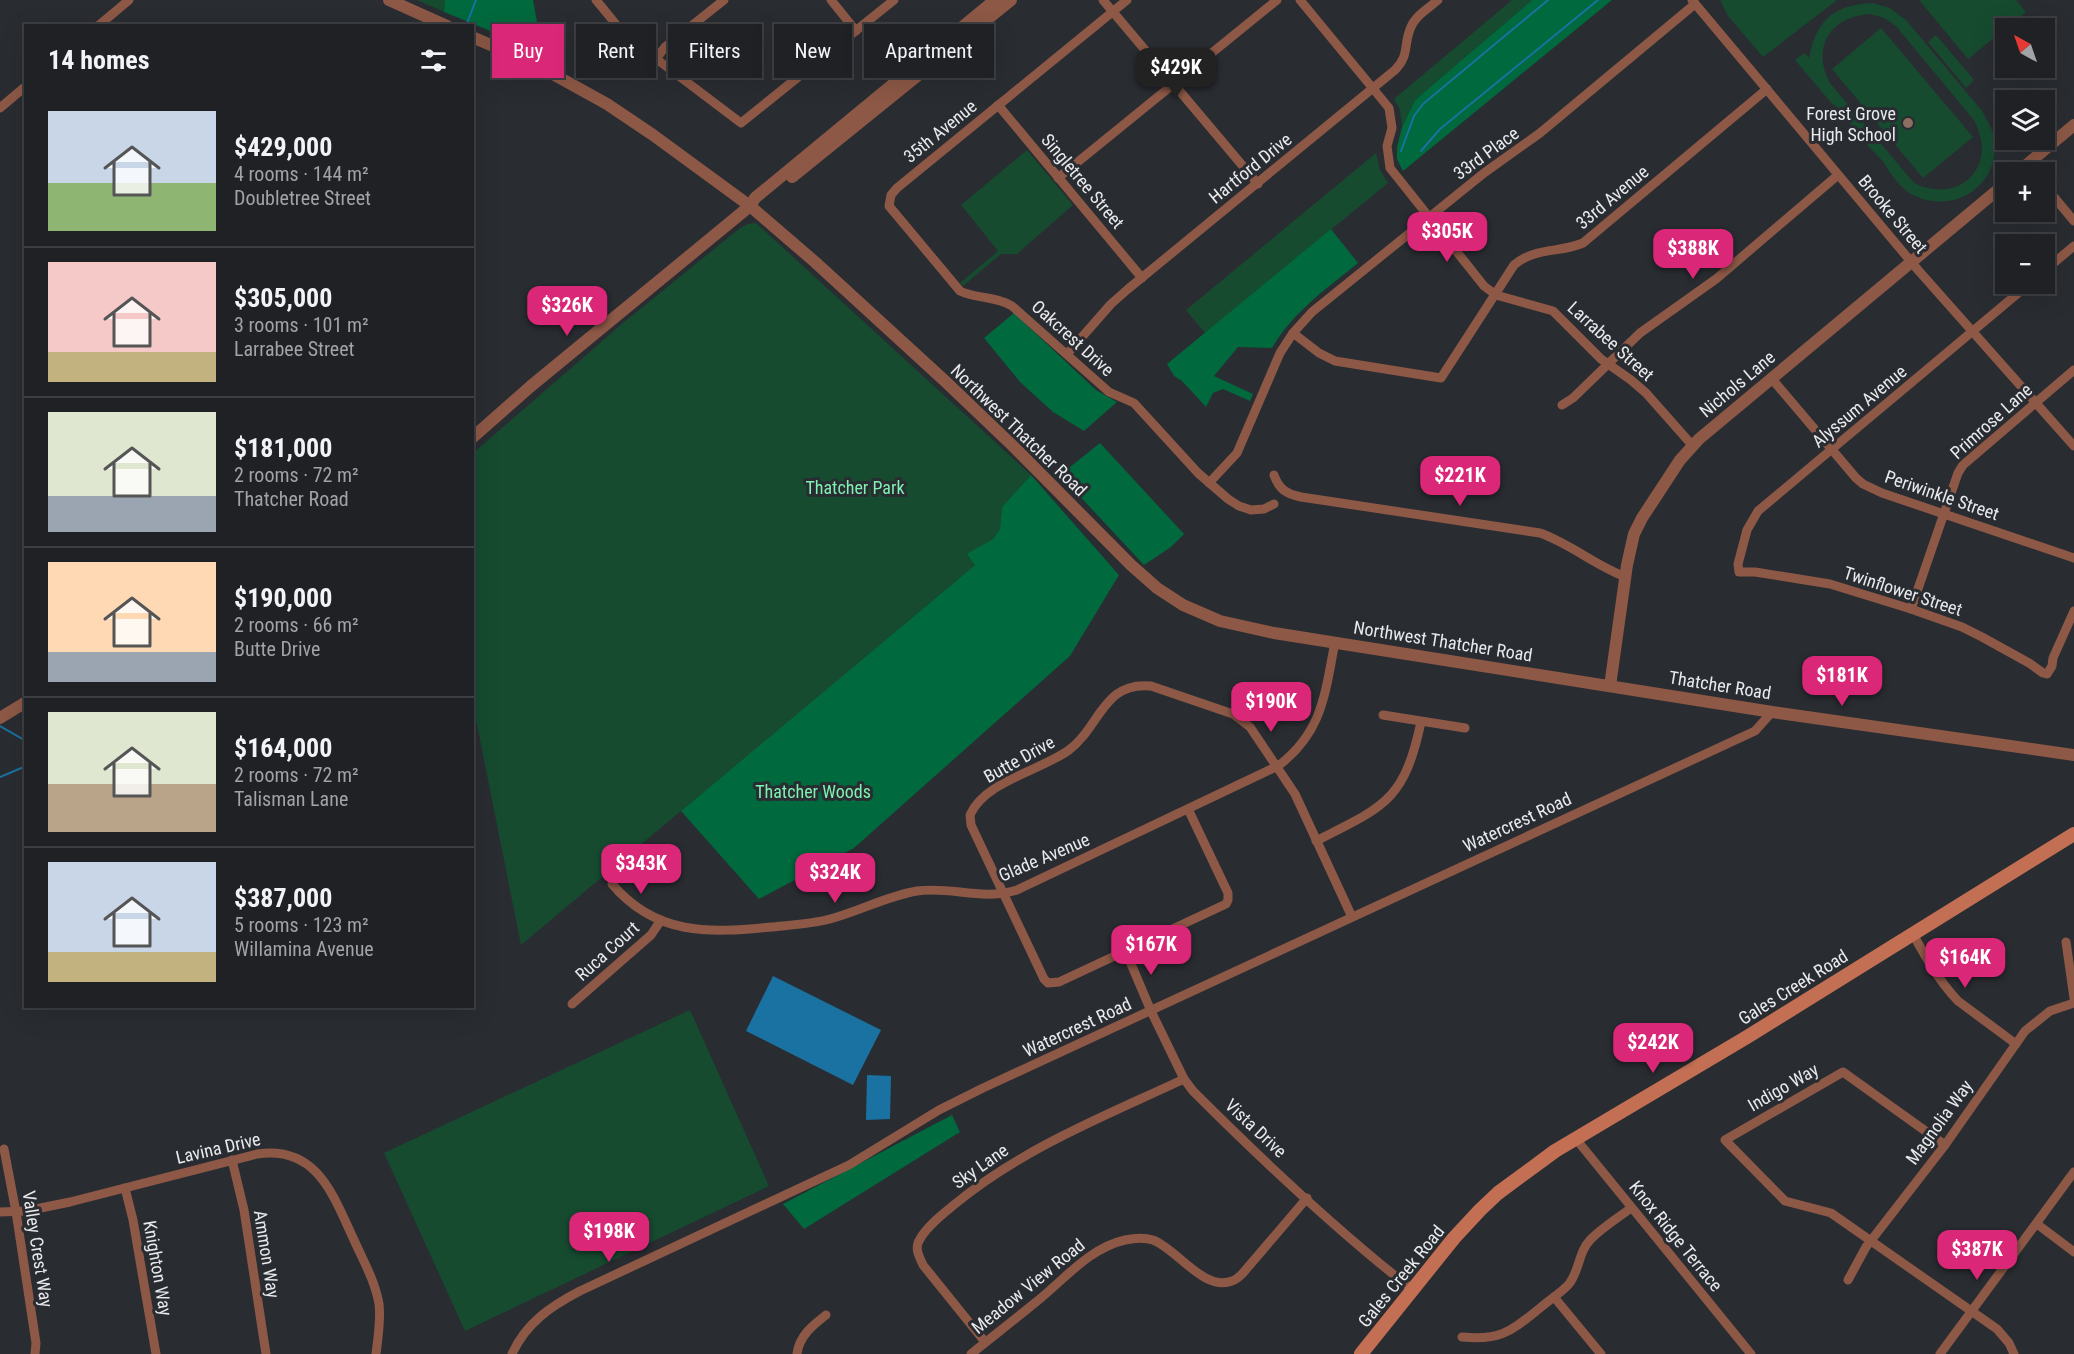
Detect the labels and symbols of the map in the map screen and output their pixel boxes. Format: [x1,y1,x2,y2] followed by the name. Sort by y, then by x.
[1995,18,2055,78] north arrow
[1134,48,1218,99] pin: $429K
[899,95,981,167] street label: 35th Avenue
[1806,103,1896,145] place label: Forest Grove High School
[1901,116,1915,130] marker: Forest Grove High School
[1449,122,1523,184] street label: 33rd Place
[1205,128,1295,208] street label: Hartford Drive
[1037,129,1129,233] street label: Singletree Street
[1572,161,1652,233] street label: 33rd Avenue
[1854,171,1932,257] street label: Brooke Street
[1405,212,1489,263] pin: $305K
[1651,229,1735,280] pin: $388K
[525,286,609,337] pin: $326K
[1028,296,1118,380] street label: Oakcrest Drive
[1564,297,1658,385] street label: Larrabee Street
[1695,346,1779,422] street label: Nichols Lane
[947,360,1091,500] street label: Northwest Thatcher Road
[1808,360,1910,452] street label: Alyssum Avenue
[1946,379,2036,463] street label: Primrose Lane
[1418,456,1502,507] pin: $221K
[1882,466,2002,524] street label: Periwinkle Street
[805,477,905,498] park label: Thatcher Park
[1841,562,1965,620] street label: Twinflower Street
[1352,616,1534,666] street label: Northwest Thatcher Road
[1800,656,1884,707] pin: $181K
[1667,667,1773,703] street label: Thatcher Road
[1229,682,1313,733] pin: $190K
[980,731,1058,787] street label: Butte Drive
[755,781,871,802] park label: Thatcher Woods
[1460,788,1574,856] street label: Watercrest Road
[995,828,1093,886] street label: Glade Avenue
[599,844,683,895] pin: $343K
[793,853,877,904] pin: $324K
[571,917,643,985] street label: Ruca Court
[1109,925,1193,976] pin: $167K
[1923,938,2007,989] pin: $164K
[1734,945,1852,1029] street label: Gales Creek Road
[1020,993,1134,1061] street label: Watercrest Road
[1611,1023,1695,1074] pin: $242K
[1744,1058,1822,1116] street label: Indigo Way
[1901,1075,1977,1168] street label: Magnolia Way
[1221,1094,1291,1162] street label: Vista Drive
[174,1128,262,1168] street label: Lavina Drive
[948,1139,1012,1193] street label: Sky Lane
[1625,1177,1727,1295] street label: Knox Ridge Terrace
[18,1189,58,1309] street label: Valley Crest Way
[250,1209,284,1300] street label: Ammon Way
[567,1212,651,1263] pin: $198K
[139,1219,177,1318] street label: Knighton Way
[1354,1221,1448,1331] street label: Gales Creek Road
[1935,1230,2019,1281] pin: $387K
[967,1234,1089,1338] street label: Meadow View Road

